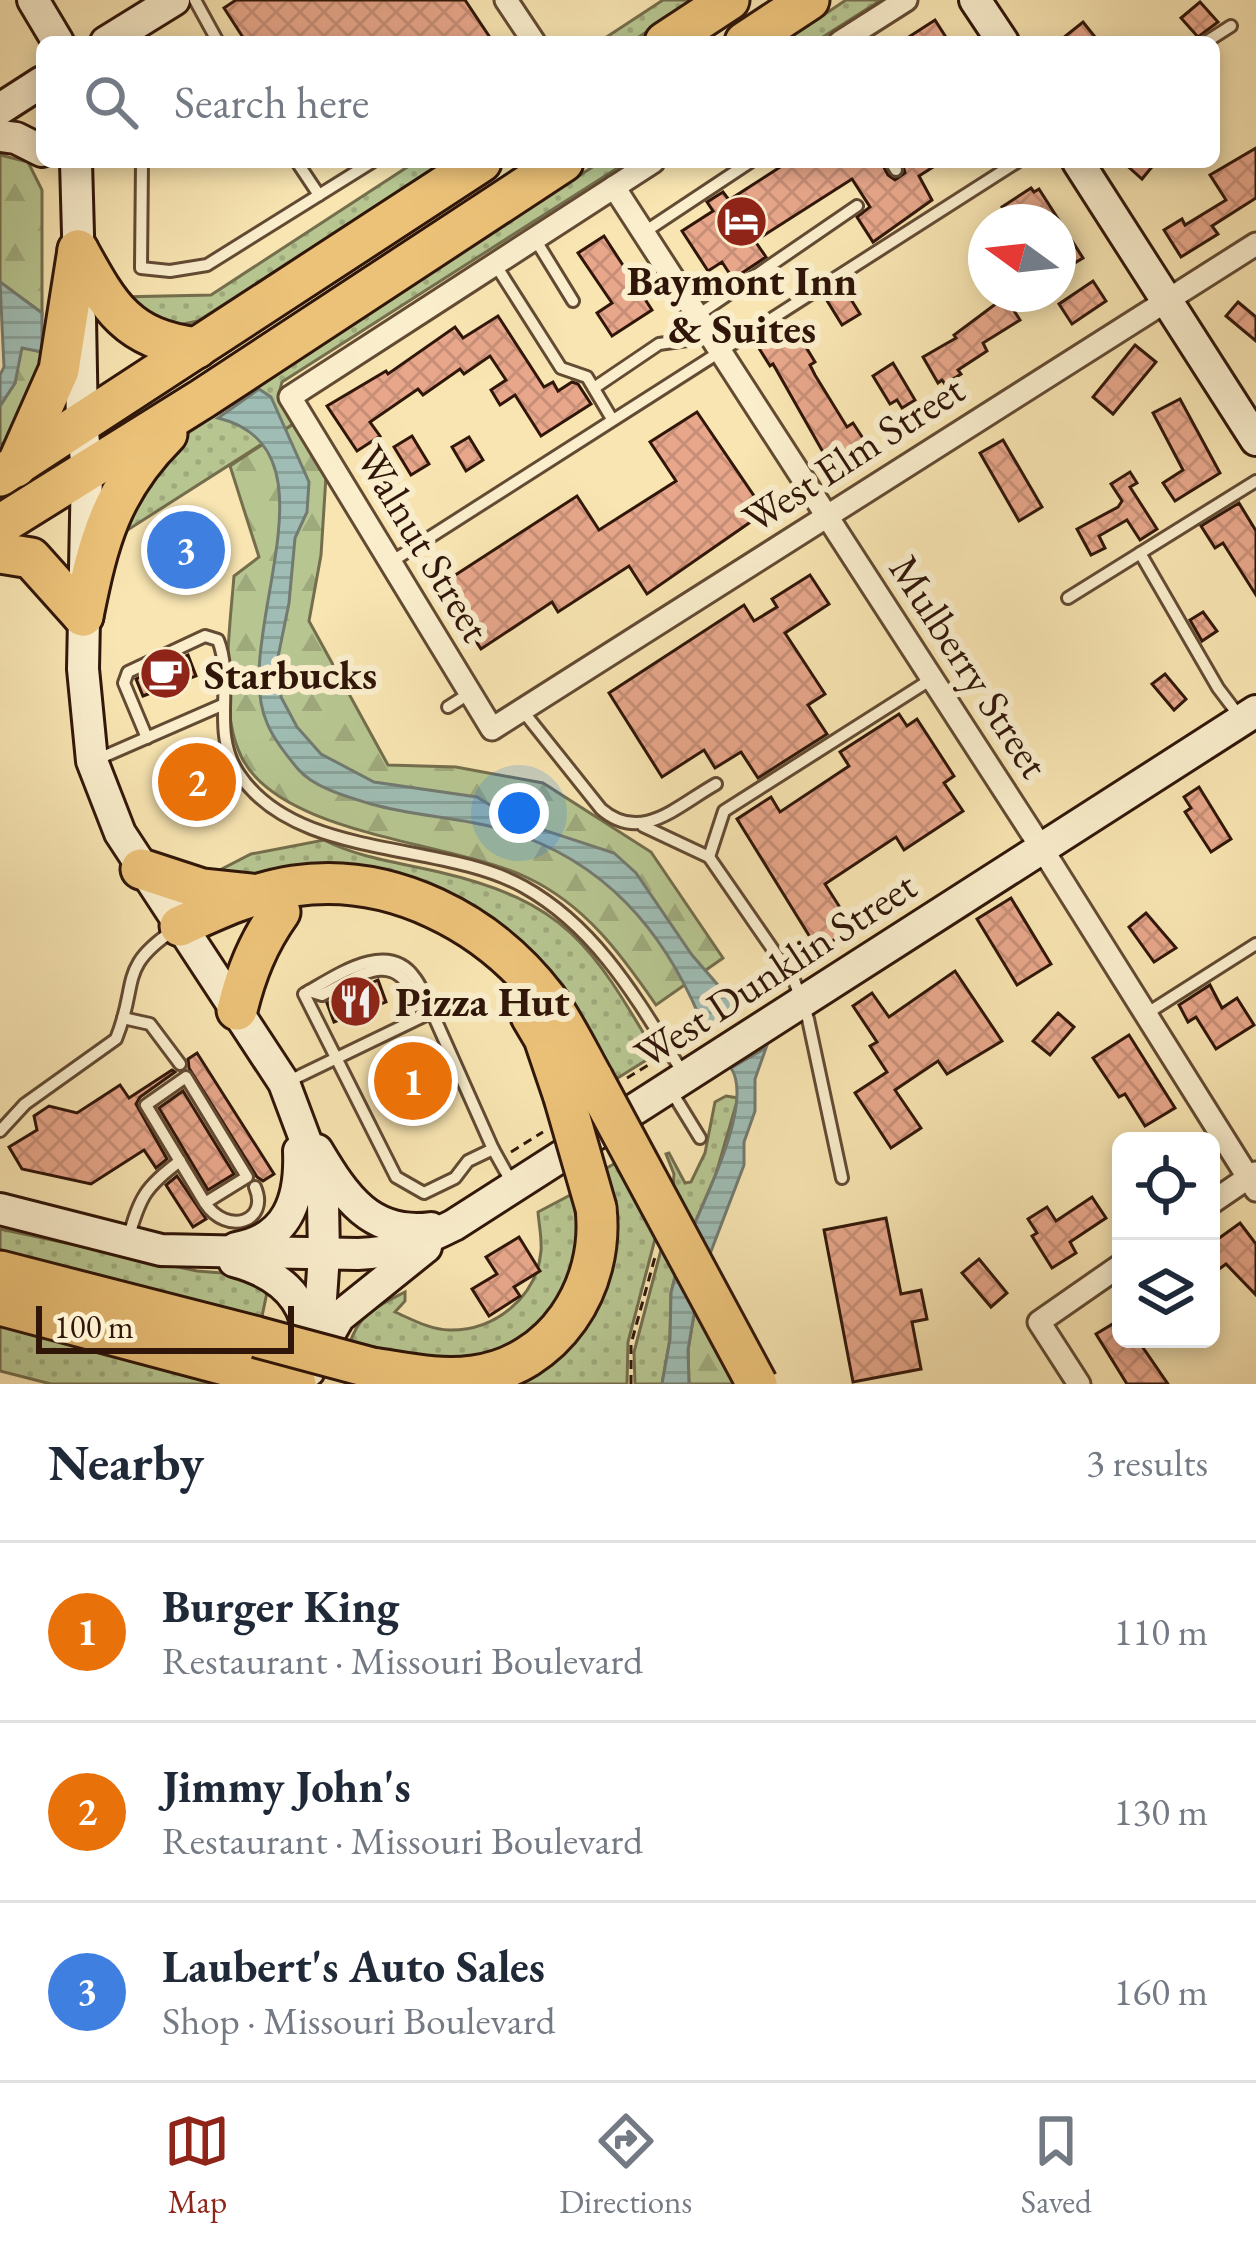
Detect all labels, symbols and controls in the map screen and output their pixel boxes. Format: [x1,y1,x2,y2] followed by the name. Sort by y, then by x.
[36,36,1220,168] search box
[78,69,144,135] icon: search
[174,73,369,131] text: Search here
[714,193,770,249] hotel icon: Baymont Inn & Suites
[968,204,1076,312] north arrow
[627,253,857,356] place label: Baymont Inn & Suites
[732,361,974,545] street label: West Elm Street
[344,435,504,651] street label: Walnut Street
[147,505,225,595] pin: 3
[877,544,1062,788] street label: Mulberry Street
[137,646,193,702] cafe icon: Starbucks
[204,647,377,702] place label: Starbucks
[158,737,236,827] pin: 2
[489,783,549,843] your location
[624,858,926,1081] street label: West Dunklin Street
[328,973,384,1029] restaurant icon: Pizza Hut
[395,974,570,1029] place label: Pizza Hut
[374,1036,452,1126] pin: 1
[1112,1132,1220,1348] map controls
[1112,1132,1220,1240] button: locate
[1112,1240,1220,1348] button: layers
[36,1300,294,1353] scale bar
[54,1305,134,1348] text: 100 m
[48,1429,204,1495] text: Nearby
[1086,1437,1208,1488] text: 3 results
[162,1577,399,1635] text: Burger King
[77,1606,97,1657] text: 1
[1114,1606,1208,1657] text: 110 m
[162,1635,643,1686] text: Restaurant · Missouri Boulevard
[162,1757,411,1815] text: Jimmy John's
[77,1786,97,1837] text: 2
[1114,1786,1208,1837] text: 130 m
[162,1815,643,1866] text: Restaurant · Missouri Boulevard
[162,1937,545,1995] text: Laubert's Auto Sales
[77,1966,97,2017] text: 3
[1114,1966,1208,2017] text: 160 m
[162,1995,555,2046] text: Shop · Missouri Boulevard
[164,2108,230,2223] tab: Map
[559,2108,692,2223] tab: Directions
[1021,2108,1092,2223] tab: Saved

